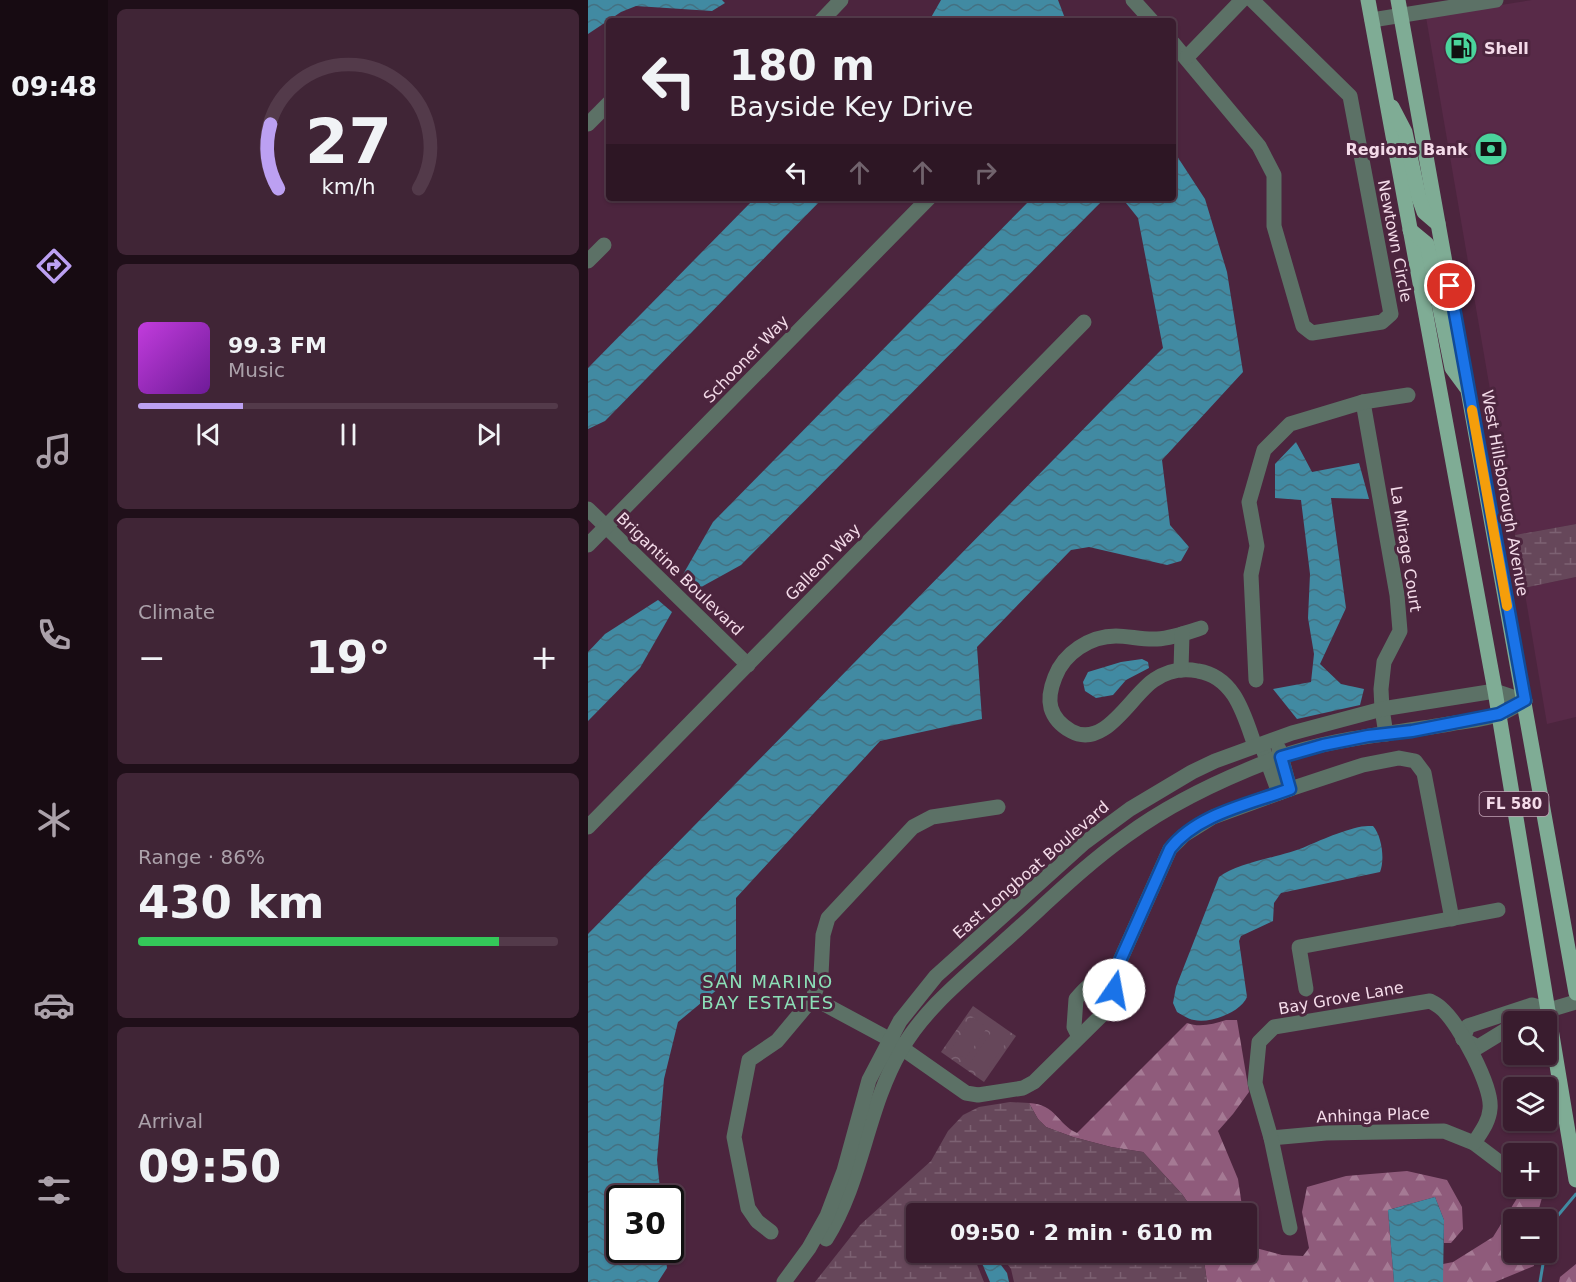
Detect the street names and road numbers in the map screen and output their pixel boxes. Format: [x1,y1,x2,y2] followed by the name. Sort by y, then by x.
[1374,178,1416,304] street label: Newtown Circle
[699,311,793,407] street label: Schooner Way
[1477,388,1533,598] street label: West Hillsborough Avenue
[1387,485,1425,613] street label: La Mirage Court
[613,509,747,639] street label: Brigantine Boulevard
[781,519,865,605] street label: Galleon Way
[1480,792,1548,816] road number: FL 580
[949,797,1113,943] street label: East Longboat Boulevard
[1277,978,1405,1018] street label: Bay Grove Lane
[1316,1104,1430,1126] street label: Anhinga Place

